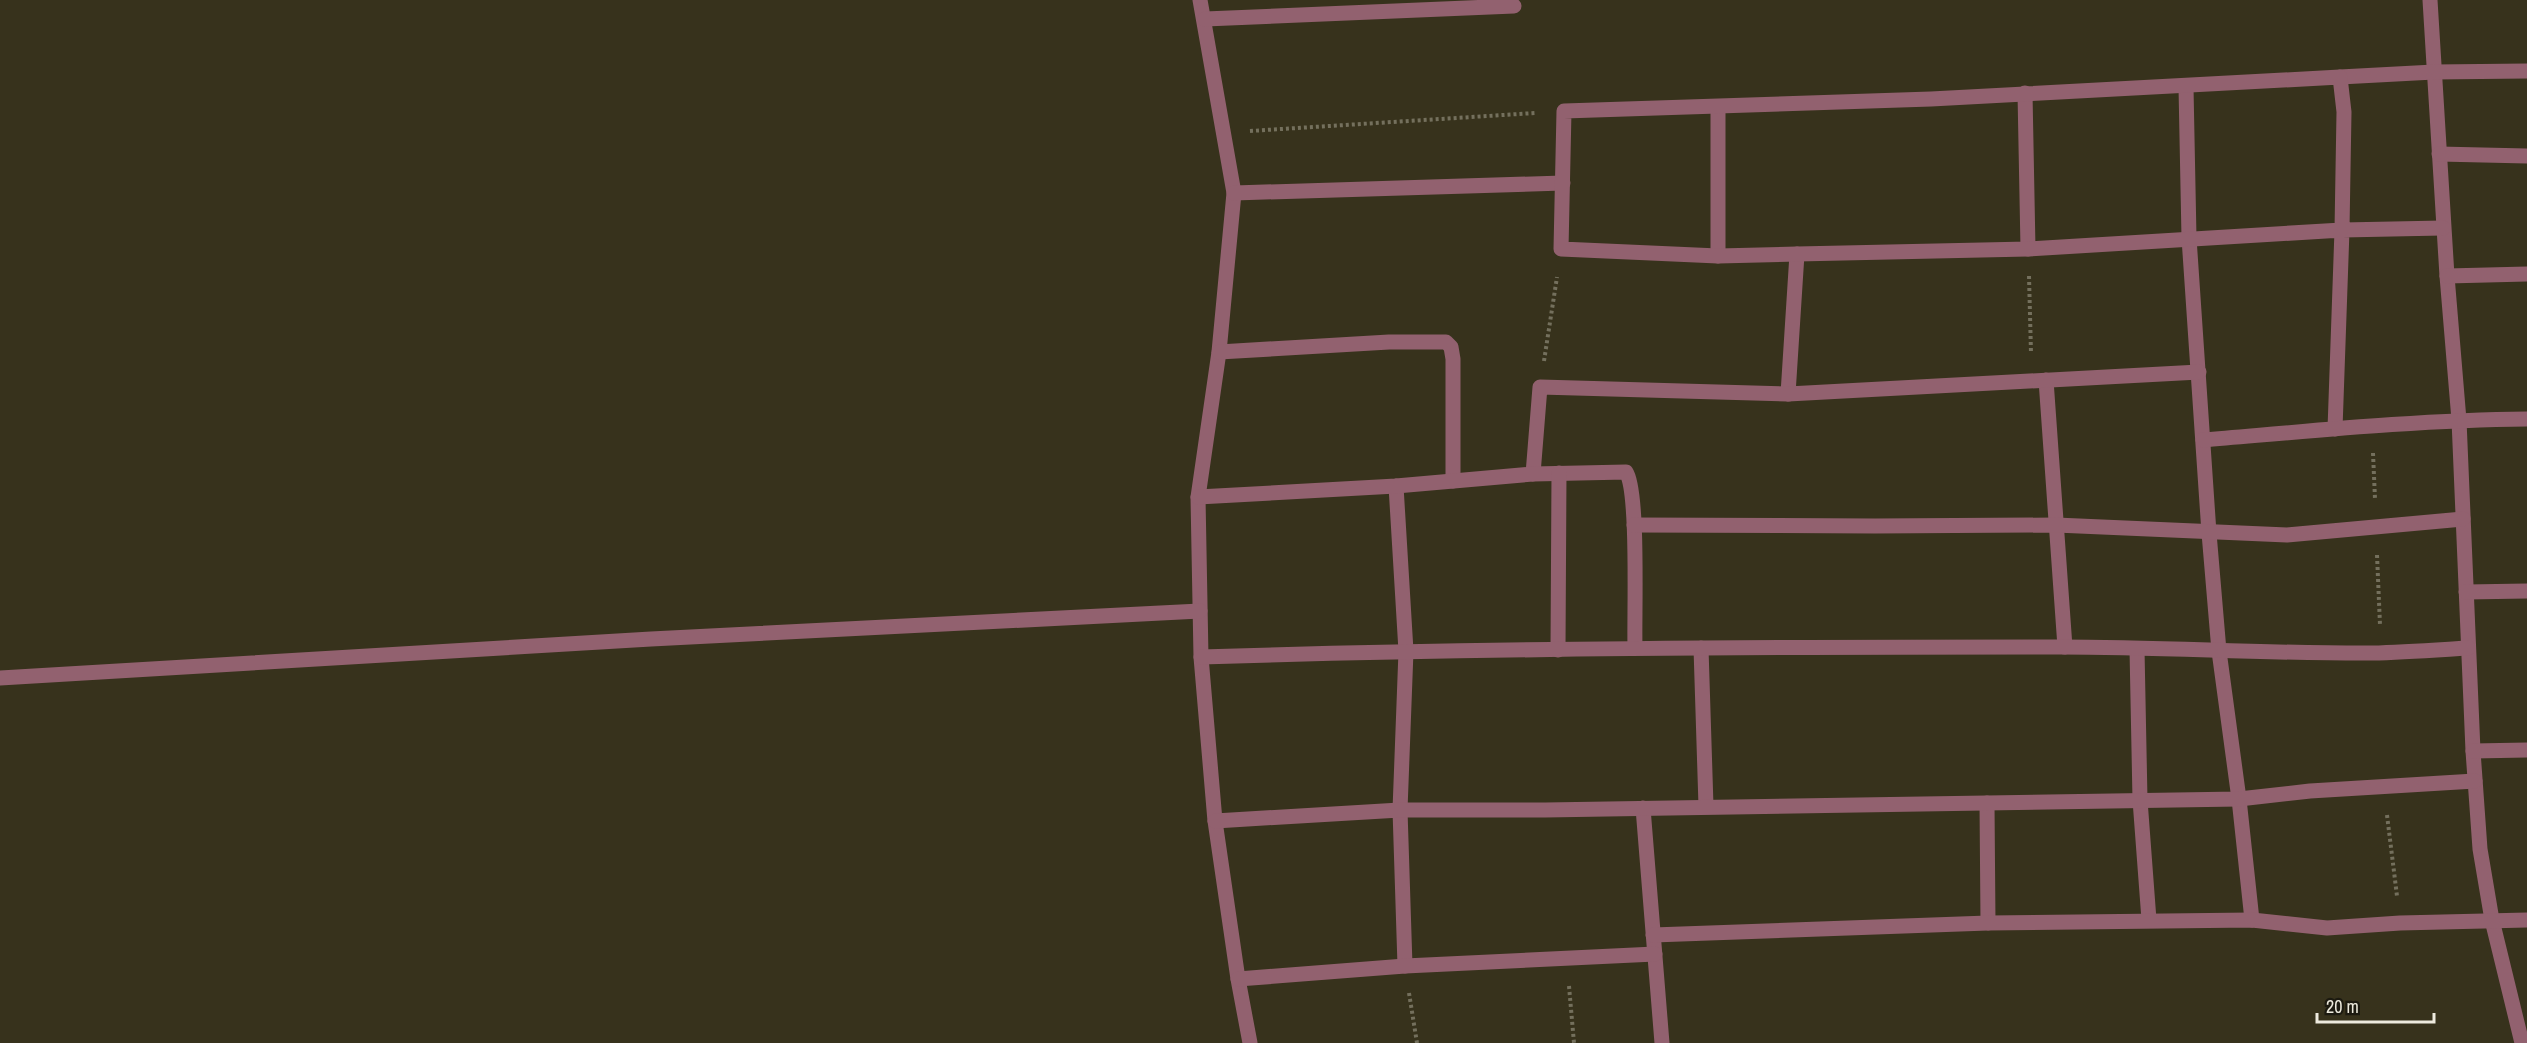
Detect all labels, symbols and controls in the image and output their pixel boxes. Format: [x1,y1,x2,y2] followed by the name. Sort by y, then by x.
[2317,986,2434,1024] scale bar
[2326,994,2359,1019] text: 20 m

